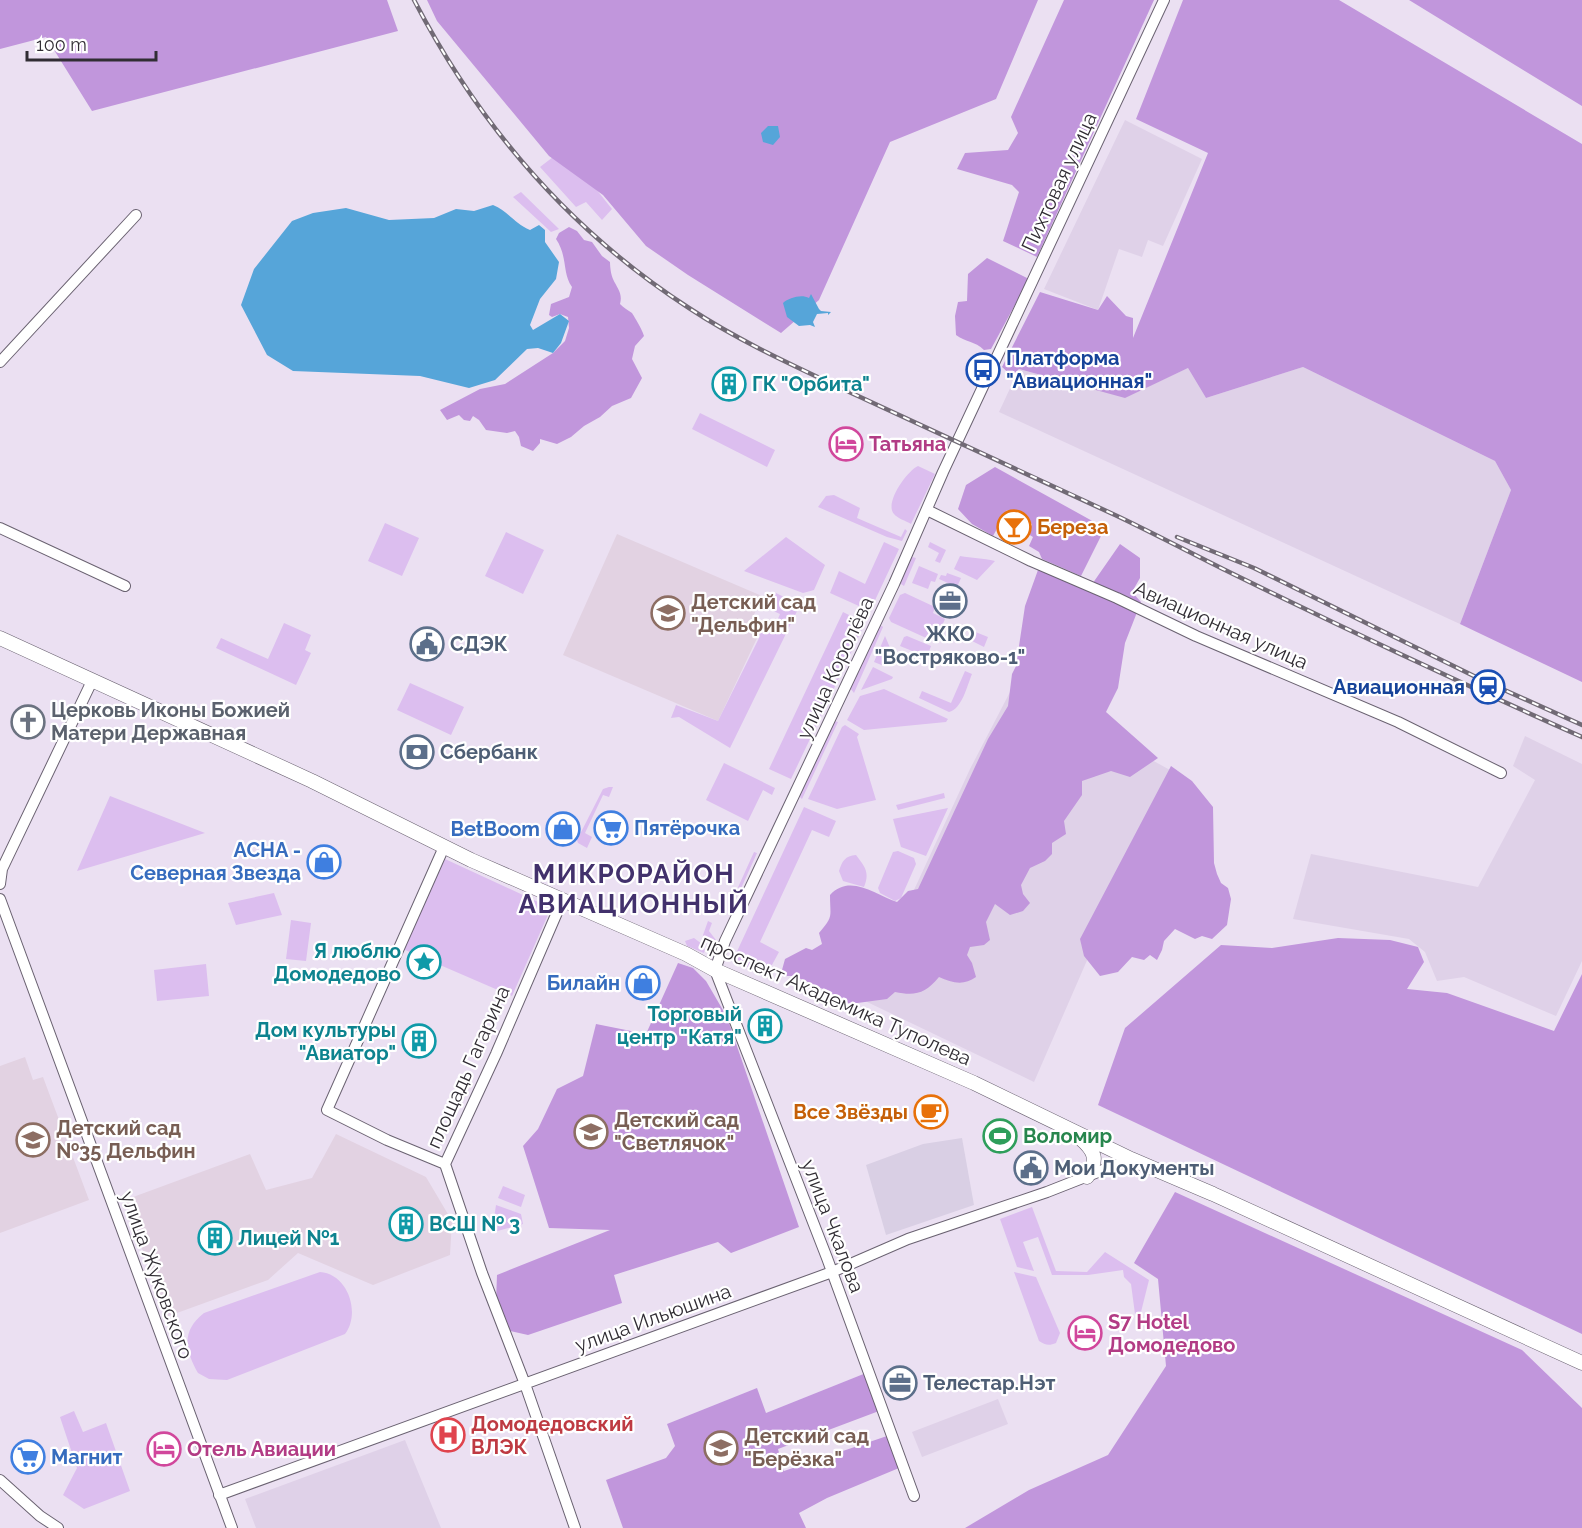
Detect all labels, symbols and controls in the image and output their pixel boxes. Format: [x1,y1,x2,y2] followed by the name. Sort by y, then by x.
[27,24,156,62] scale bar
[36,34,87,55] text: 100 m
[1016,109,1102,255] street label: Пихтовая улица
[1006,346,1152,393] place label: Платформа "Авиационная"
[965,352,1001,388] bus stop icon: Платформа "Авиационная"
[711,366,747,402] building icon: ГК "Орбита"
[752,372,870,396] place label: ГК "Орбита"
[828,426,864,462] hotel icon: Татьяна
[869,432,946,456] place label: Татьяна
[996,509,1032,545] bar icon: Береза
[1037,515,1108,539] place label: Береза
[1130,576,1312,674] street label: Авиационная улица
[932,583,968,619] office icon: ЖКО "Востряково-1"
[691,590,816,637] place label: Детский сад "Дельфин"
[791,593,879,743] street label: улица Королёва
[650,595,686,631] school or university icon: Детский сад "Дельфин"
[875,622,1025,669] place label: ЖКО "Востряково-1"
[409,626,445,662] public building icon: СДЭК
[450,632,508,656] place label: СДЭК
[1470,669,1506,705] station icon: Авиационная
[1333,675,1465,699] place label: Авиационная
[51,698,290,745] place label: Церковь Иконы Божией Матери Державная
[10,704,46,740] church icon: Церковь Иконы Божией Матери Державная
[399,734,435,770] bank icon: Сбербанк
[440,740,538,764] place label: Сбербанк
[593,810,629,846] supermarket icon: Пятёрочка
[545,811,581,847] shop icon: BetBoom
[634,816,740,840] place label: Пятёрочка
[450,817,540,841] place label: BetBoom
[130,838,301,885] place label: АСНА - Северная Звезда
[306,844,342,880] shop icon: АСНА - Северная Звезда
[519,859,749,919] district label: МИКРОРАЙОН АВИАЦИОННЫЙ
[697,929,975,1071] street label: проспект Академика Туполева
[274,939,401,986] place label: Я люблю Домодедово
[406,944,442,980] place icon: Я люблю Домодедово
[625,965,661,1001] shop icon: Билайн
[547,971,620,995] place label: Билайн
[421,982,515,1152] street label: площадь Гагарина
[617,1002,742,1049] place label: Торговый центр "Катя"
[747,1008,783,1044] building icon: Торговый центр "Катя"
[255,1018,396,1065] place label: Дом культуры "Авиатор"
[401,1023,437,1059] building icon: Дом культуры "Авиатор"
[913,1094,949,1130] cafe icon: Все Звёзды
[793,1100,908,1124] place label: Все Звёзды
[614,1108,739,1155] place label: Детский сад "Светлячок"
[573,1114,609,1150] school or university icon: Детский сад "Светлячок"
[56,1116,196,1163] place label: Детский сад №35 Дельфин
[982,1118,1018,1154] sports icon: Воломир
[15,1122,51,1158] school or university icon: Детский сад №35 Дельфин
[1023,1124,1113,1148] place label: Воломир
[1013,1150,1049,1186] public building icon: Мои Документы
[797,1156,869,1296] street label: улица Чкалова
[1054,1156,1214,1180] place label: Мои Документы
[116,1188,199,1362] street label: улица Жуковского
[388,1206,424,1242] building icon: ВСШ № 3
[429,1212,520,1236] place label: ВСШ № 3
[197,1220,233,1256] building icon: Лицей №1
[238,1226,339,1250] place label: Лицей №1
[572,1279,734,1357] street label: улица Ильюшина
[1108,1310,1235,1357] place label: S7 Hotel Домодедово
[1067,1315,1103,1351] hotel icon: S7 Hotel Домодедово
[882,1365,918,1401] office icon: Телестар.Нэт
[923,1371,1056,1395] place label: Телестар.Нэт
[471,1412,634,1459] place label: Домодедовский ВЛЭК
[430,1417,466,1453] hospital icon: Домодедовский ВЛЭК
[744,1424,869,1471] place label: Детский сад "Берёзка"
[703,1430,739,1466] school or university icon: Детский сад "Берёзка"
[146,1431,182,1467] hotel icon: Отель Авиации
[187,1437,336,1461] place label: Отель Авиации
[10,1439,46,1475] supermarket icon: Магнит
[51,1445,122,1469] place label: Магнит

